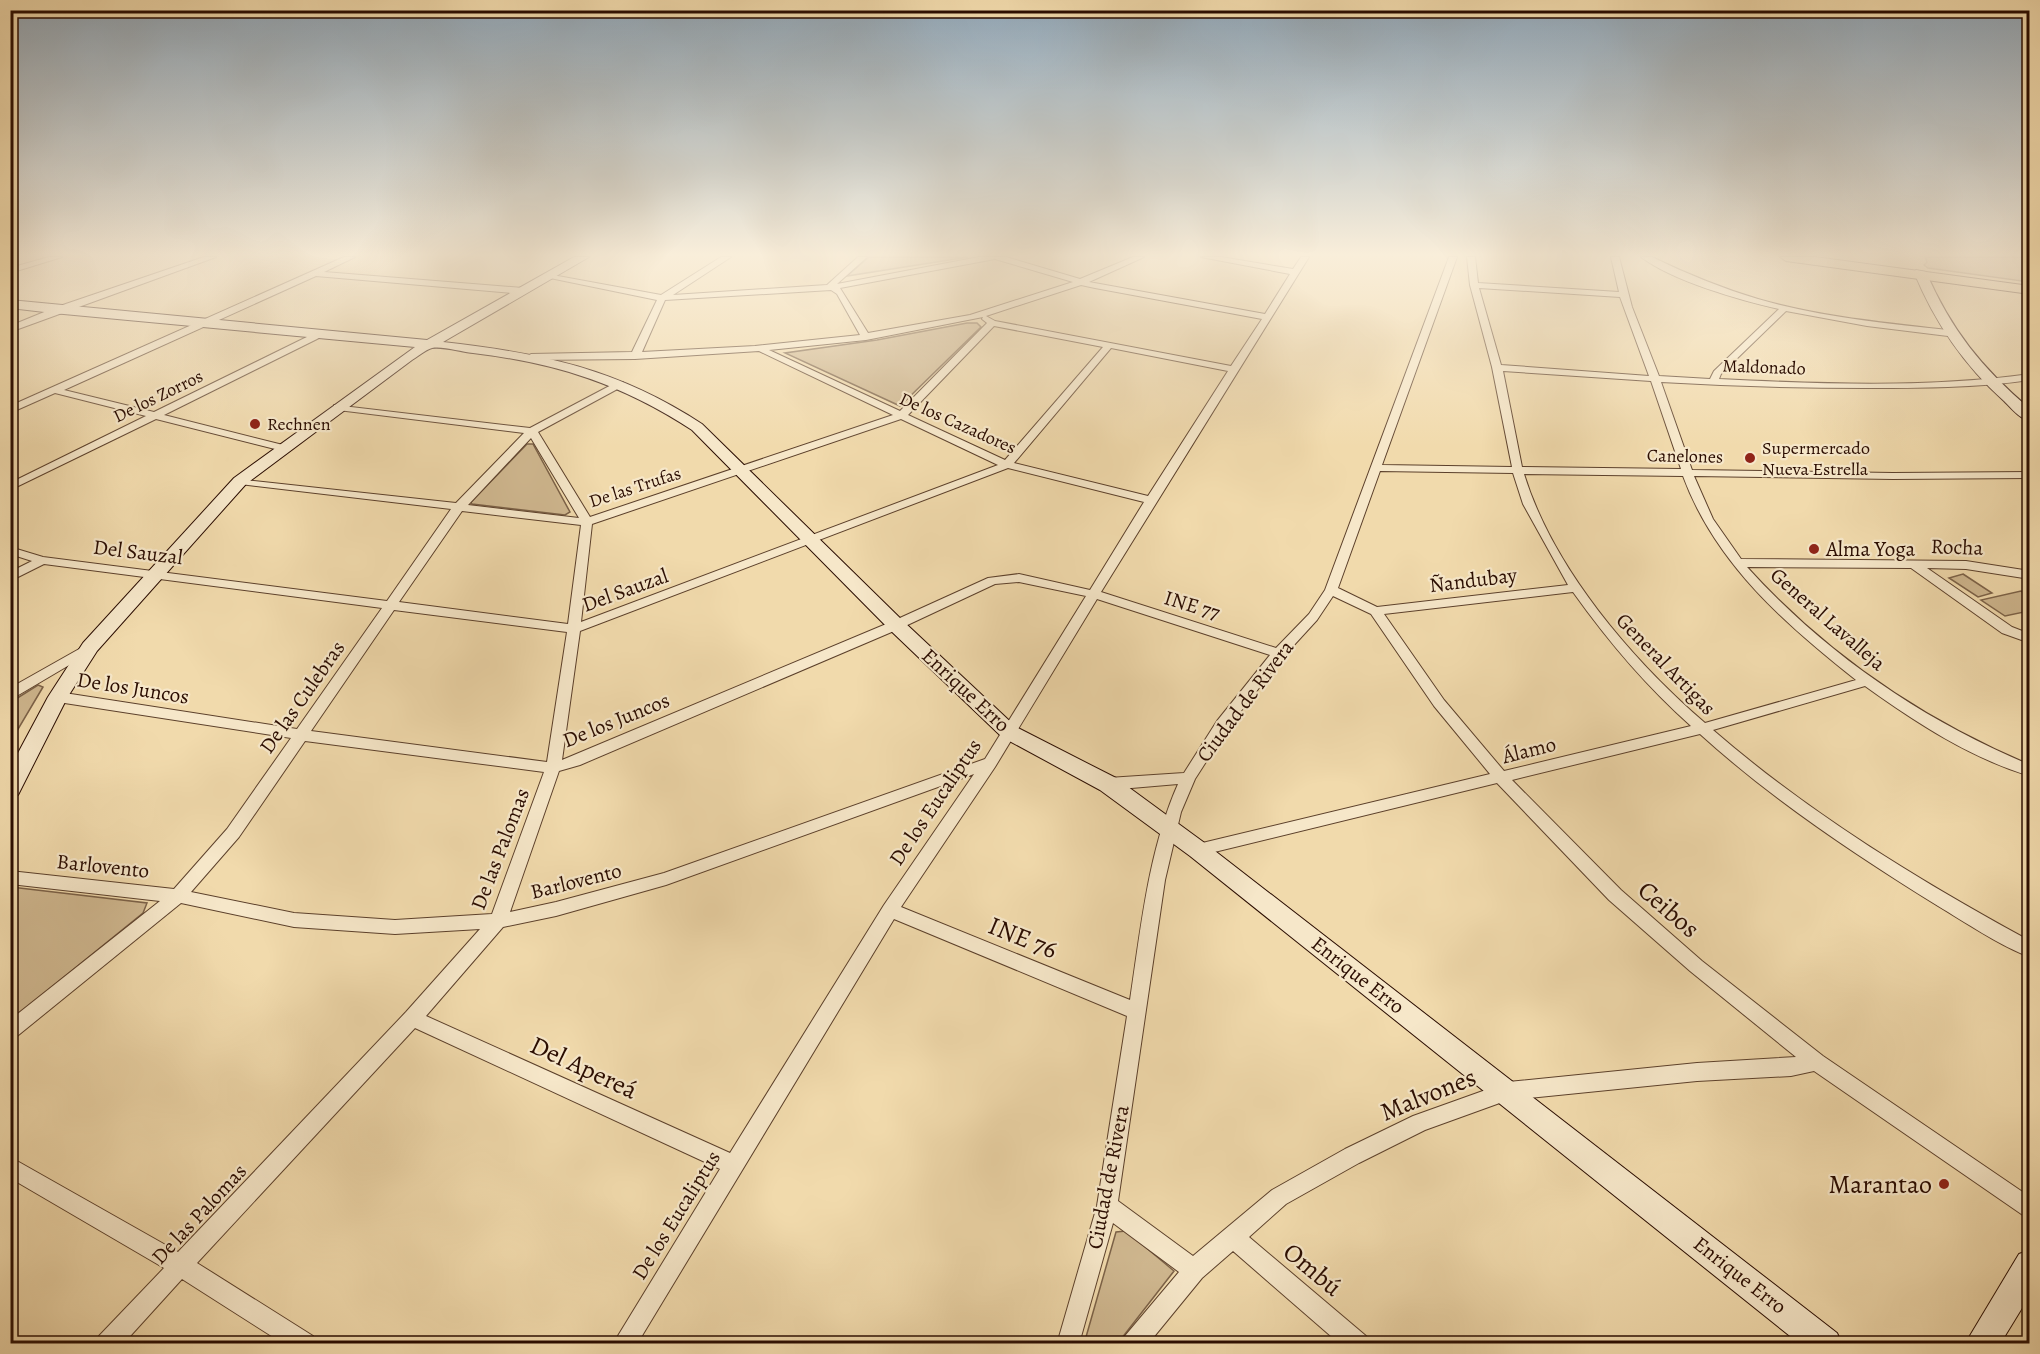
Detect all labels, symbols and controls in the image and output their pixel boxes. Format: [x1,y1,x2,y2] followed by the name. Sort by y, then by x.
[1722,354,1806,380] street label: Maldonado
[109,364,207,428] street label: De los Zorros
[896,387,1020,459] street label: De los Cazadores
[267,412,331,436] place label: Rechnen
[248,417,262,431] marker: Rechnen
[1762,436,1870,481] place label: Supermercado Nueva Estrella
[1647,443,1723,469] street label: Canelones
[1743,451,1757,465] marker: Supermercado Nueva Estrella
[586,461,684,513] street label: De las Trufas
[1930,532,1984,562] street label: Rocha
[92,533,184,571] street label: Del Sauzal
[1825,535,1916,563] place label: Alma Yoga
[1807,542,1821,556] marker: Alma Yoga
[578,561,672,619] street label: Del Sauzal
[1428,561,1519,599] street label: Ñandubay
[1764,561,1892,677] street label: General Lavalleja
[1161,583,1223,627] street label: INE 77
[1610,607,1722,721] street label: General Artigas
[1190,634,1300,768] street label: Ciudad de Rivera
[253,635,351,759] street label: De las Culebras
[916,642,1016,738] street label: Enrique Erro
[75,665,191,711] street label: De los Juncos
[558,686,674,754] street label: De los Juncos
[1498,730,1559,770] street label: Álamo
[882,733,988,871] street label: De los Eucaliptus
[464,784,536,914] street label: De las Palomas
[55,847,151,885] street label: Barlovento
[528,856,624,906] street label: Barlovento
[1630,873,1707,946] street label: Ceibos
[983,908,1063,967] street label: INE 76
[1306,930,1410,1020] street label: Enrique Erro
[524,1027,643,1108] street label: Del Apereá
[1375,1059,1481,1130] street label: Malvones
[1080,1102,1136,1251] street label: Ciudad de Rivera
[625,1145,727,1285] street label: De los Eucaliptus
[145,1158,253,1270] street label: De las Palomas
[1828,1167,1932,1202] place label: Marantao
[1937,1177,1951,1191] marker: Marantao
[1688,1230,1792,1320] street label: Enrique Erro
[1276,1234,1350,1305] street label: Ombú

